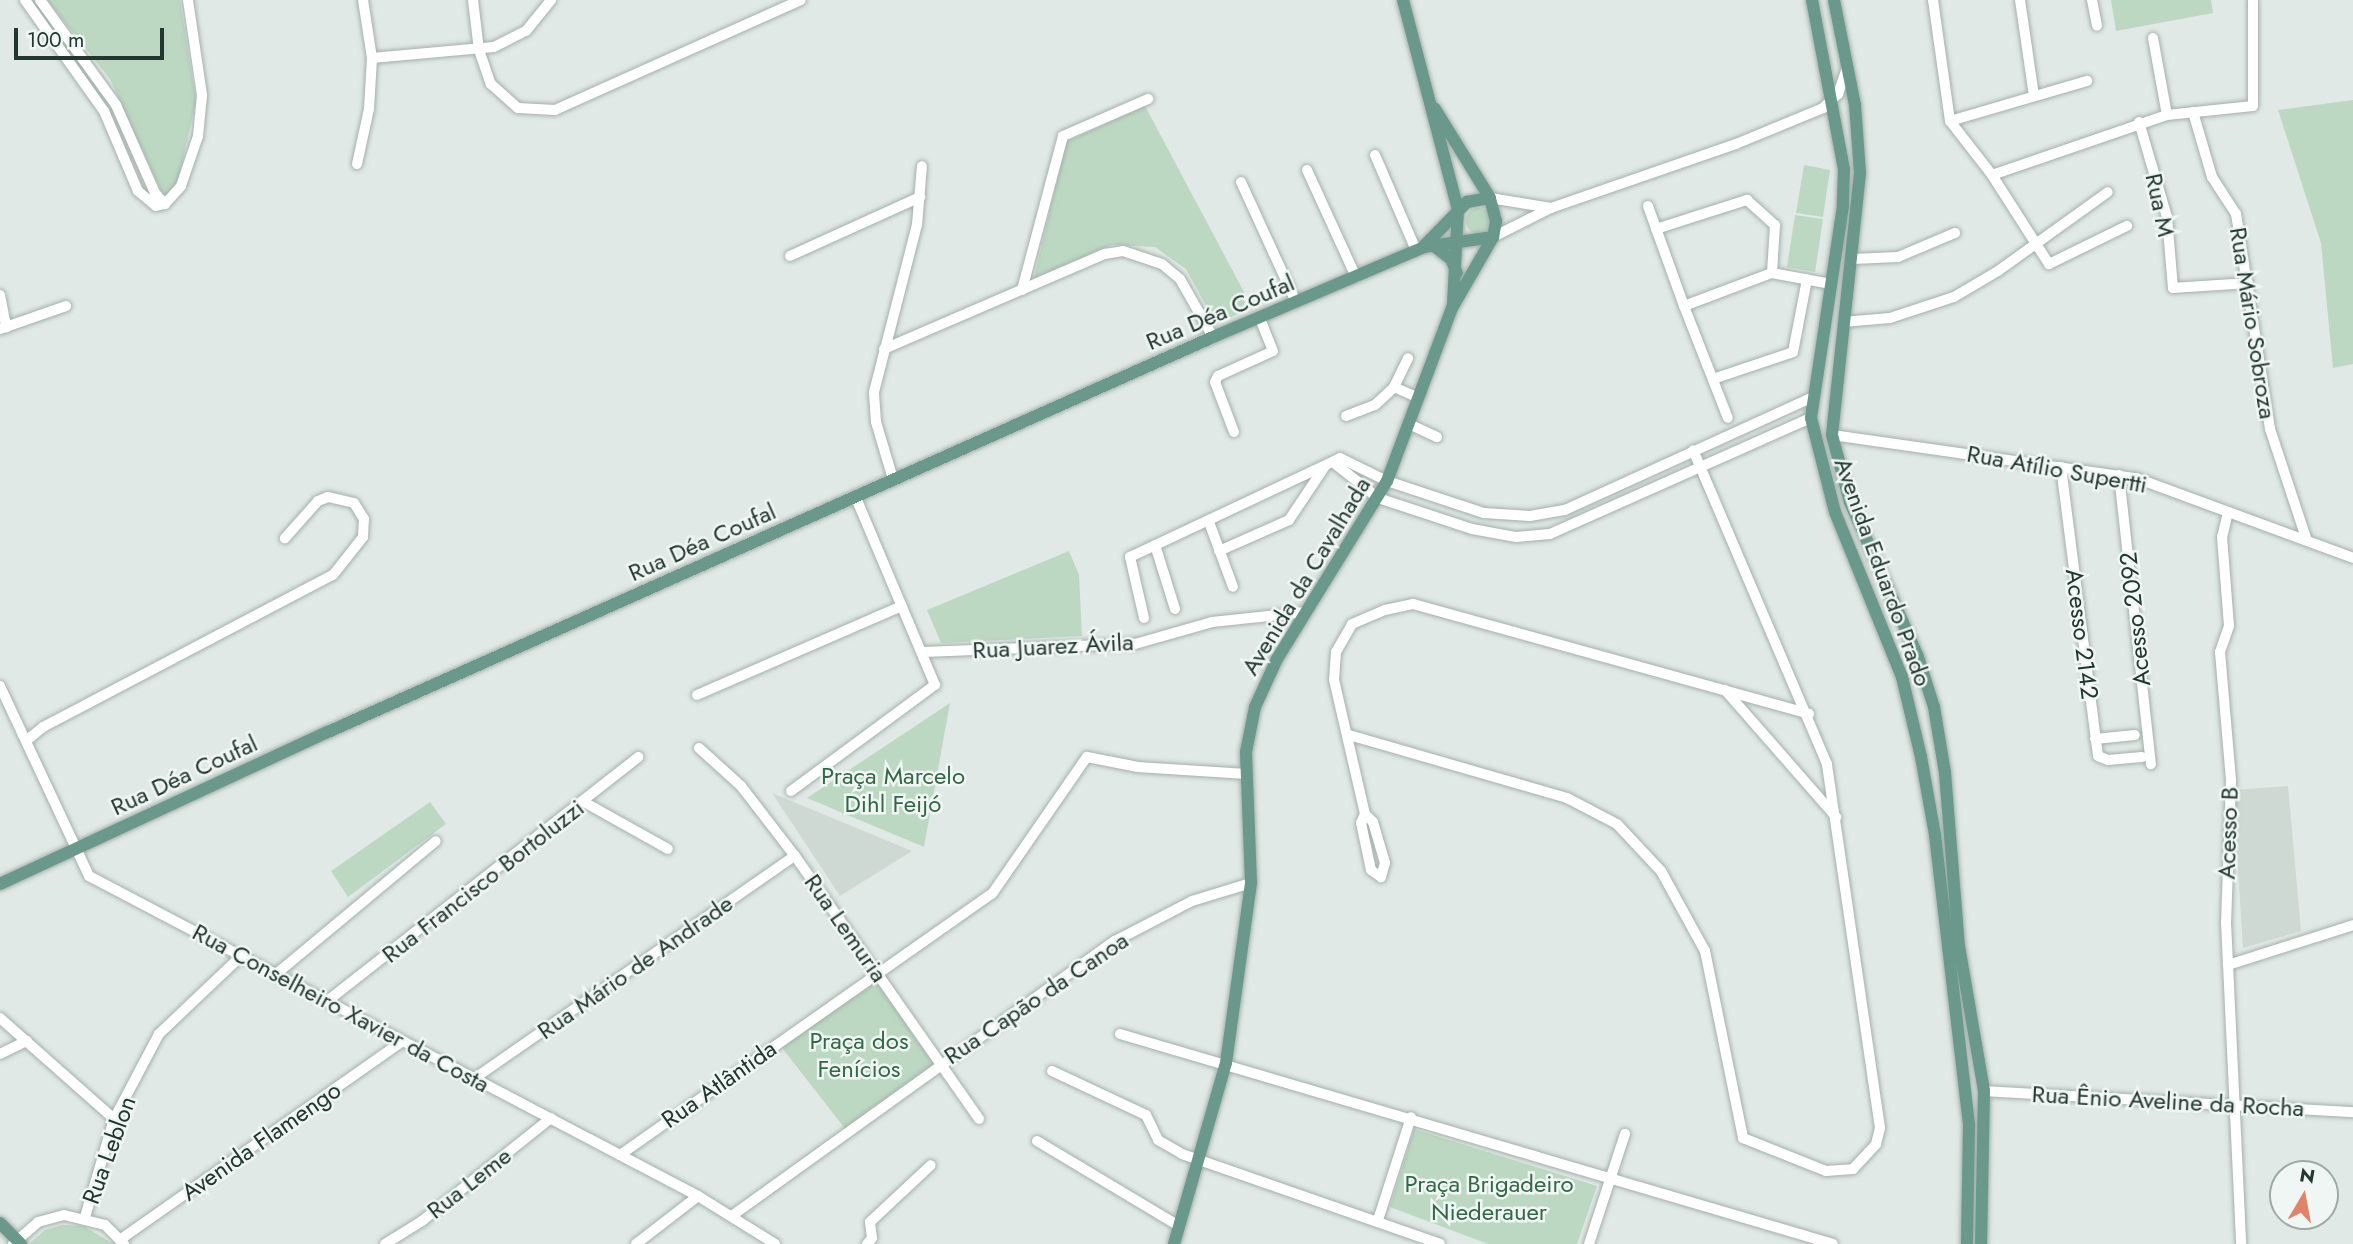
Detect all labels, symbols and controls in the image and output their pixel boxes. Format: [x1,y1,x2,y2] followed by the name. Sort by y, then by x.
[18,14,168,58] scale bar
[27,25,84,55] text: 100 m
[2139,171,2181,239] street label: Rua M
[2224,225,2282,421] street label: Rua Mário Sobroza
[1142,268,1298,356] street label: Rua Déa Coufal
[1965,439,2149,499] street label: Rua Atílio Supertti
[1828,454,1938,690] street label: Avenida Eduardo Prado
[1236,472,1376,680] street label: Avenida da Cavalhada
[624,497,780,587] street label: Rua Déa Coufal
[2114,550,2156,688] street label: Acesso 2092
[2060,567,2104,701] street label: Acesso 2142
[972,627,1134,665] street label: Rua Juarez Ávila
[106,729,262,821] street label: Rua Déa Coufal
[821,762,965,818] park label: Praça Marcelo Dihl Feijó
[2212,786,2244,880] street label: Acesso B
[376,793,590,969] street label: Rua Francisco Bortoluzzi
[798,868,894,988] street label: Rua Lemuria
[532,889,738,1045] street label: Rua Mário de Andrade
[188,917,494,1099] street label: Rua Conselheiro Xavier da Costa
[938,926,1134,1070] street label: Rua Capão da Canoa
[809,1027,909,1083] park label: Praça dos Fenícios
[656,1034,782,1134] street label: Rua Atlântida
[176,1075,346,1207] street label: Avenida Flamengo
[2031,1079,2305,1123] street label: Rua Ênio Aveline da Rocha
[76,1092,142,1208] street label: Rua Leblon
[421,1141,517,1225] street label: Rua Leme
[2269,1160,2339,1230] north arrow
[2298,1161,2317,1190] text: N
[1404,1170,1574,1226] park label: Praça Brigadeiro Niederauer

